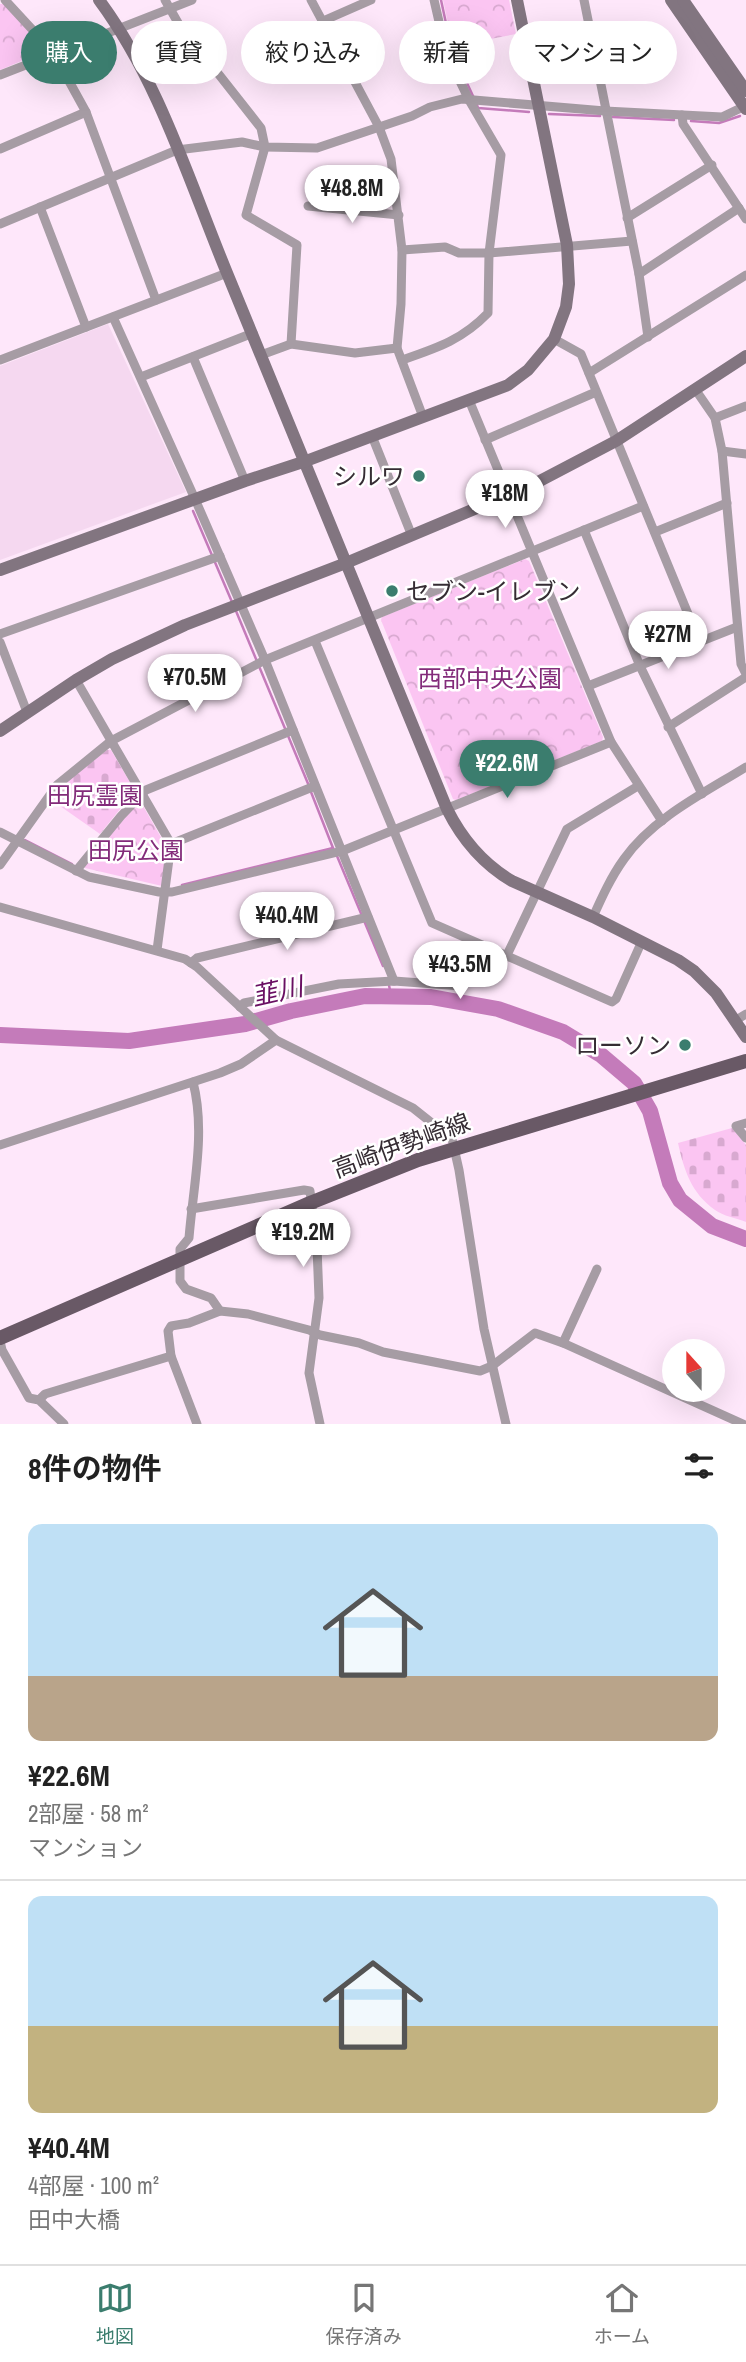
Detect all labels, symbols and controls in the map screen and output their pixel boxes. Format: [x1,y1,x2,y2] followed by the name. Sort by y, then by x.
[21,21,117,84] chip: 購入
[131,21,227,84] chip: 賃貸
[241,21,385,84] chip: 絞り込み
[399,21,495,84] chip: 新着
[509,21,677,84] chip: マンション
[295,166,409,225] pin: ¥48.8M
[321,172,383,203] text: ¥48.8M
[333,460,405,492] place label: シルワ
[411,468,427,484] marker: シルワ
[464,470,546,530] pin: ¥18M
[481,477,529,508] text: ¥18M
[406,575,581,607] place label: セブン-イレブン
[384,583,400,599] marker: セブン-イレブン
[627,612,709,671] pin: ¥27M
[644,618,692,649] text: ¥27M
[138,654,252,714] pin: ¥70.5M
[164,661,226,692] text: ¥70.5M
[418,662,562,694] park label: 西部中央公園
[450,740,564,800] pin: ¥22.6M
[476,747,538,778] text: ¥22.6M
[47,779,143,811] park label: 田尻霊園
[88,834,184,866] park label: 田尻公園
[230,892,344,952] pin: ¥40.4M
[256,899,318,930] text: ¥40.4M
[403,942,517,1001] pin: ¥43.5M
[429,948,491,979] text: ¥43.5M
[248,967,309,1014] water label: 韮川
[575,1029,671,1061] place label: ローソン
[677,1037,693,1053] marker: ローソン
[328,1105,474,1185] street label: 高崎伊勢崎線
[246,1210,360,1269] pin: ¥19.2M
[272,1216,334,1247] text: ¥19.2M
[662,1339,724,1402] north arrow
[662,1339,725,1402] map controls
[680,1447,718,1485] icon: filters
[28,1448,162,1488] text: 8件の物件
[310,1570,436,1696] icon: home
[28,1755,110,1795] text: ¥22.6M
[28,1798,148,1829] text: 2部屋 · 58 m²
[28,1832,143,1863] text: マンション
[310,1942,436,2068] icon: home
[28,2127,110,2167] text: ¥40.4M
[28,2170,159,2201] text: 4部屋 · 100 m²
[28,2204,120,2235] text: 田中大橋
[96,2279,134,2349] tab: 地図
[326,2279,402,2349] tab: 保存済み
[594,2279,650,2349] tab: ホーム

